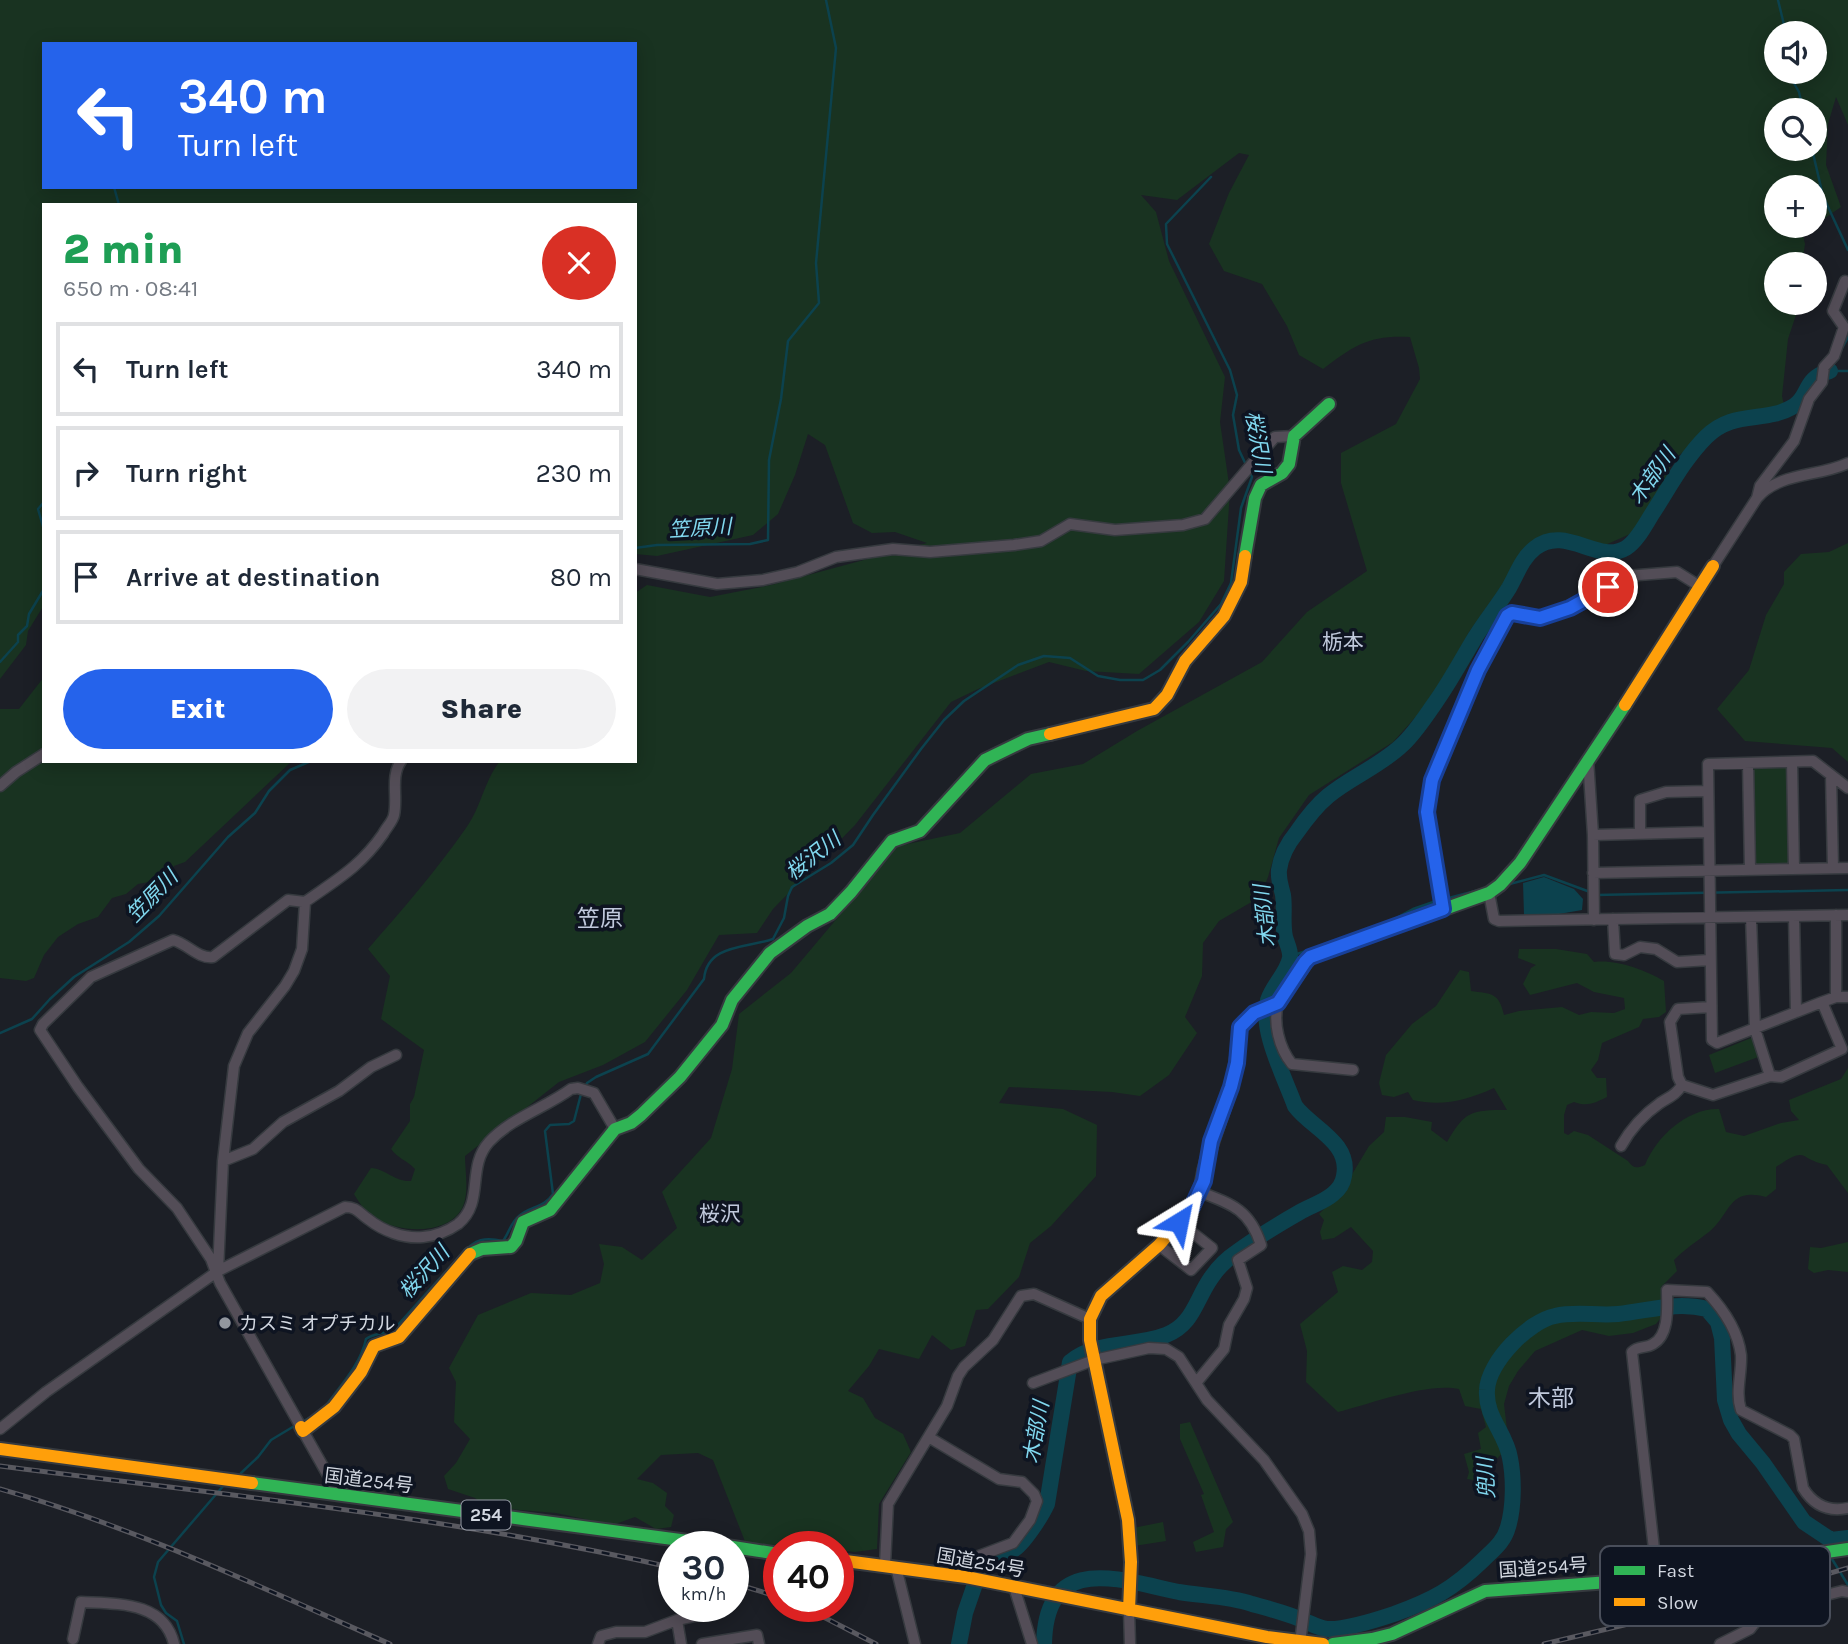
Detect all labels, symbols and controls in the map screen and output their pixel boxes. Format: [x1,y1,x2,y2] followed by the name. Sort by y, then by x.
[1764,21,1827,315] map controls
[1764,21,1827,84] button: sound
[178,68,328,125] text: 340 m
[63,70,154,161] icon: left
[1764,98,1827,161] button: search
[178,127,298,164] text: Turn left
[1764,175,1827,238] button: +
[63,224,183,274] text: 2 min
[542,226,616,300] button: close
[1764,252,1827,315] button: −
[63,275,198,302] text: 650 m · 08:41
[67,350,105,388] icon: left
[126,354,228,385] text: Turn left
[536,354,612,385] text: 340 m
[1241,409,1276,477] water label: 桜沢川
[1624,442,1681,509] water label: 木部川
[67,454,105,492] icon: right
[126,458,247,489] text: Turn right
[536,458,612,489] text: 230 m
[668,514,734,542] water label: 笠原川
[1578,557,1638,617] pin
[67,558,105,596] icon: arrive
[126,562,380,593] text: Arrive at destination
[550,562,612,593] text: 80 m
[1589,568,1627,606] icon: arrive
[1322,630,1364,654] district label: 栃本
[63,669,333,749] button: Exit
[347,669,616,749] button: Share
[781,826,847,885] water label: 桜沢川
[121,864,184,927] water label: 笠原川
[1250,881,1280,949] water label: 木部川
[577,905,623,932] district label: 笠原
[1142,1185,1216,1259] position arrow
[699,1202,741,1226] district label: 桜沢
[394,1239,455,1303] water label: 桜沢川
[239,1313,396,1335] place label: カスミ オプチカル
[217,1315,233,1331] marker: カスミ オプチカル
[1528,1385,1574,1412] district label: 木部
[1019,1397,1054,1465] water label: 木部川
[1473,1454,1499,1500] water label: 兜川
[323,1465,415,1497] street label: 国道254号
[462,1500,510,1530] road number: 254
[763,1531,854,1622] speed limit sign: 40
[935,1544,1027,1582] street label: 国道254号
[1600,1546,1830,1626] legend
[682,1547,725,1588] text: 30
[1498,1554,1588,1582] street label: 国道254号
[1657,1560,1694,1582] text: Fast
[681,1583,726,1605] text: km/h
[1657,1592,1698,1614] text: Slow

